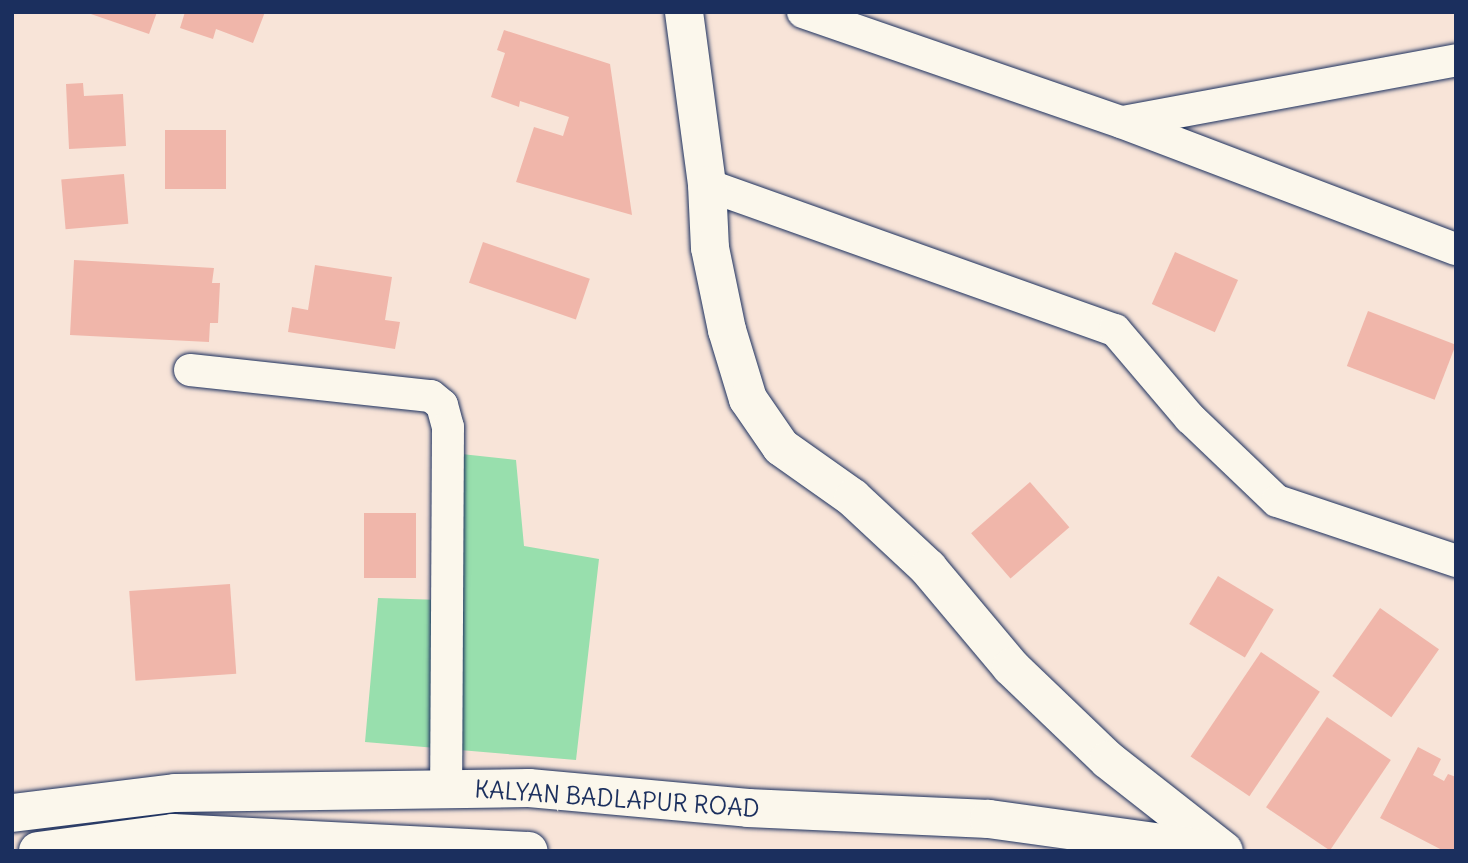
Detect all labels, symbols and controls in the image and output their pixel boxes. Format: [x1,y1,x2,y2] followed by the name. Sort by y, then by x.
[473,775,761,823] street label: KALYAN BADLAPUR ROAD

